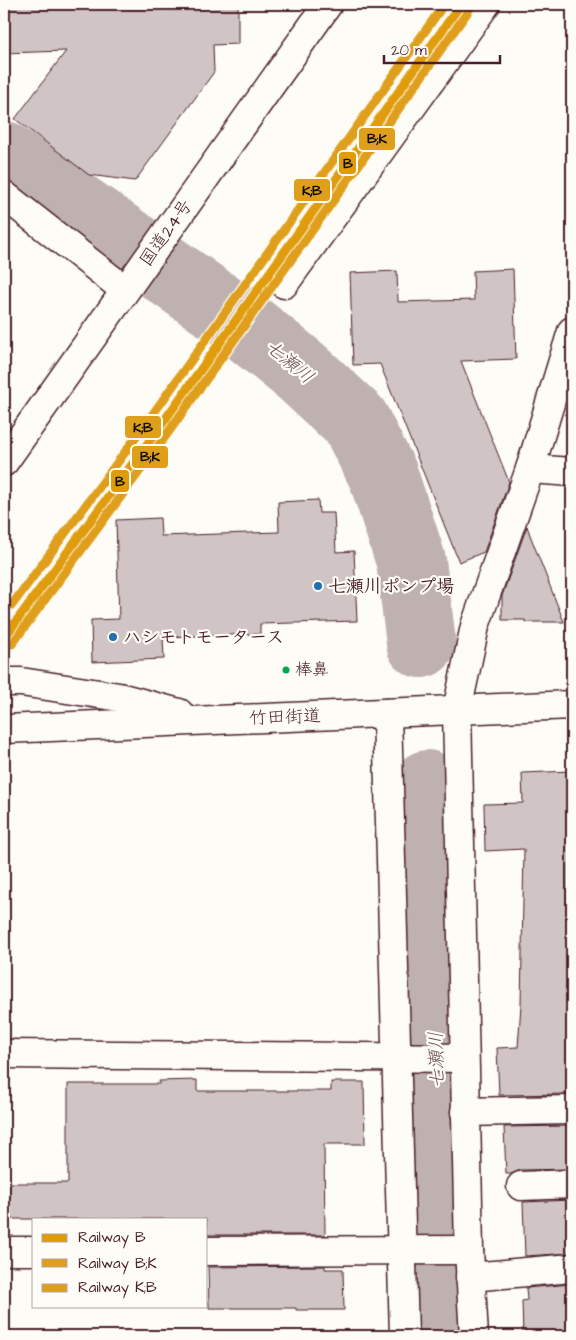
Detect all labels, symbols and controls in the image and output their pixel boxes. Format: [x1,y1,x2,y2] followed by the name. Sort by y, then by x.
[384,32,500,64] scale bar
[391,40,427,61] text: 20 m
[358,127,396,151] line badge: B;K
[367,129,388,149] text: B;K
[338,151,357,175] line badge: B
[343,154,353,174] text: B
[293,178,331,202] line badge: K;B
[302,181,322,201] text: K;B
[134,194,198,272] street label: 国道24号
[258,333,320,391] water label: 七瀬川
[124,415,162,439] line badge: K;B
[133,418,153,438] text: K;B
[131,445,169,469] line badge: B;K
[140,447,161,467] text: B;K
[110,469,130,493] line badge: B
[115,472,125,492] text: B
[328,574,454,599] place label: 七瀬川ポンプ場
[312,580,324,592] marker: 七瀬川ポンプ場
[123,625,284,650] place label: ハシモトモータース
[107,631,119,643] marker: ハシモトモータース
[295,658,329,682] place label: 棒鼻
[281,665,291,675] marker: 棒鼻
[249,703,321,731] street label: 竹田街道
[423,1031,451,1089] water label: 七瀬川
[32,1218,208,1308] legend
[78,1227,146,1249] text: Railway B
[78,1253,157,1275] text: Railway B;K
[78,1277,157,1299] text: Railway K;B

